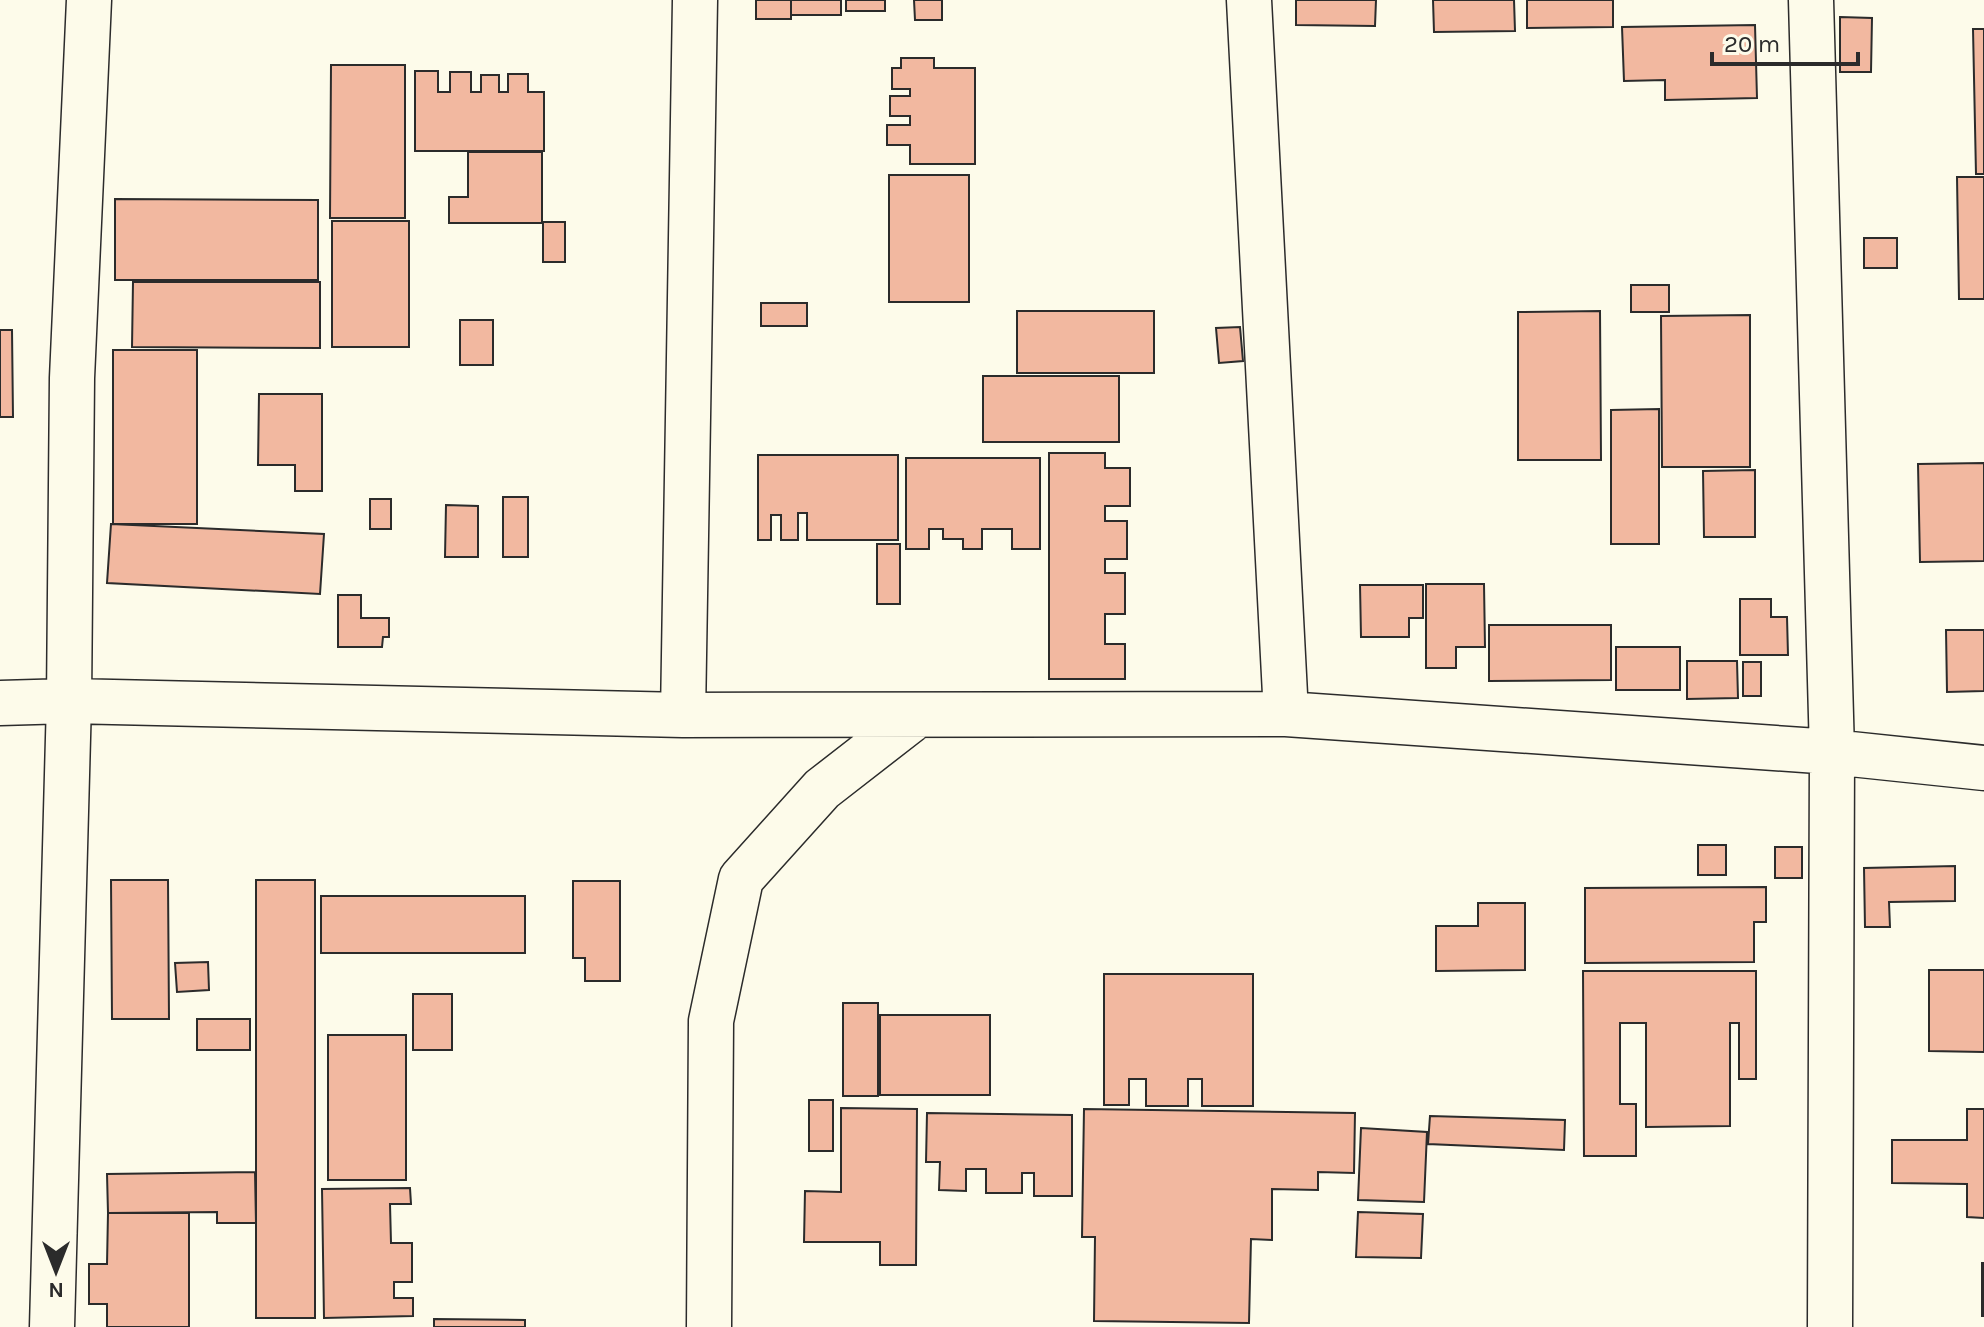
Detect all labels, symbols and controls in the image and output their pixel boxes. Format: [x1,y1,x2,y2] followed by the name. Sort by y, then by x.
[1712,16,1858,66] scale bar
[1724,30,1780,58] text: 20 m
[16,1231,96,1311] north arrow
[48,1277,64,1303] text: N

